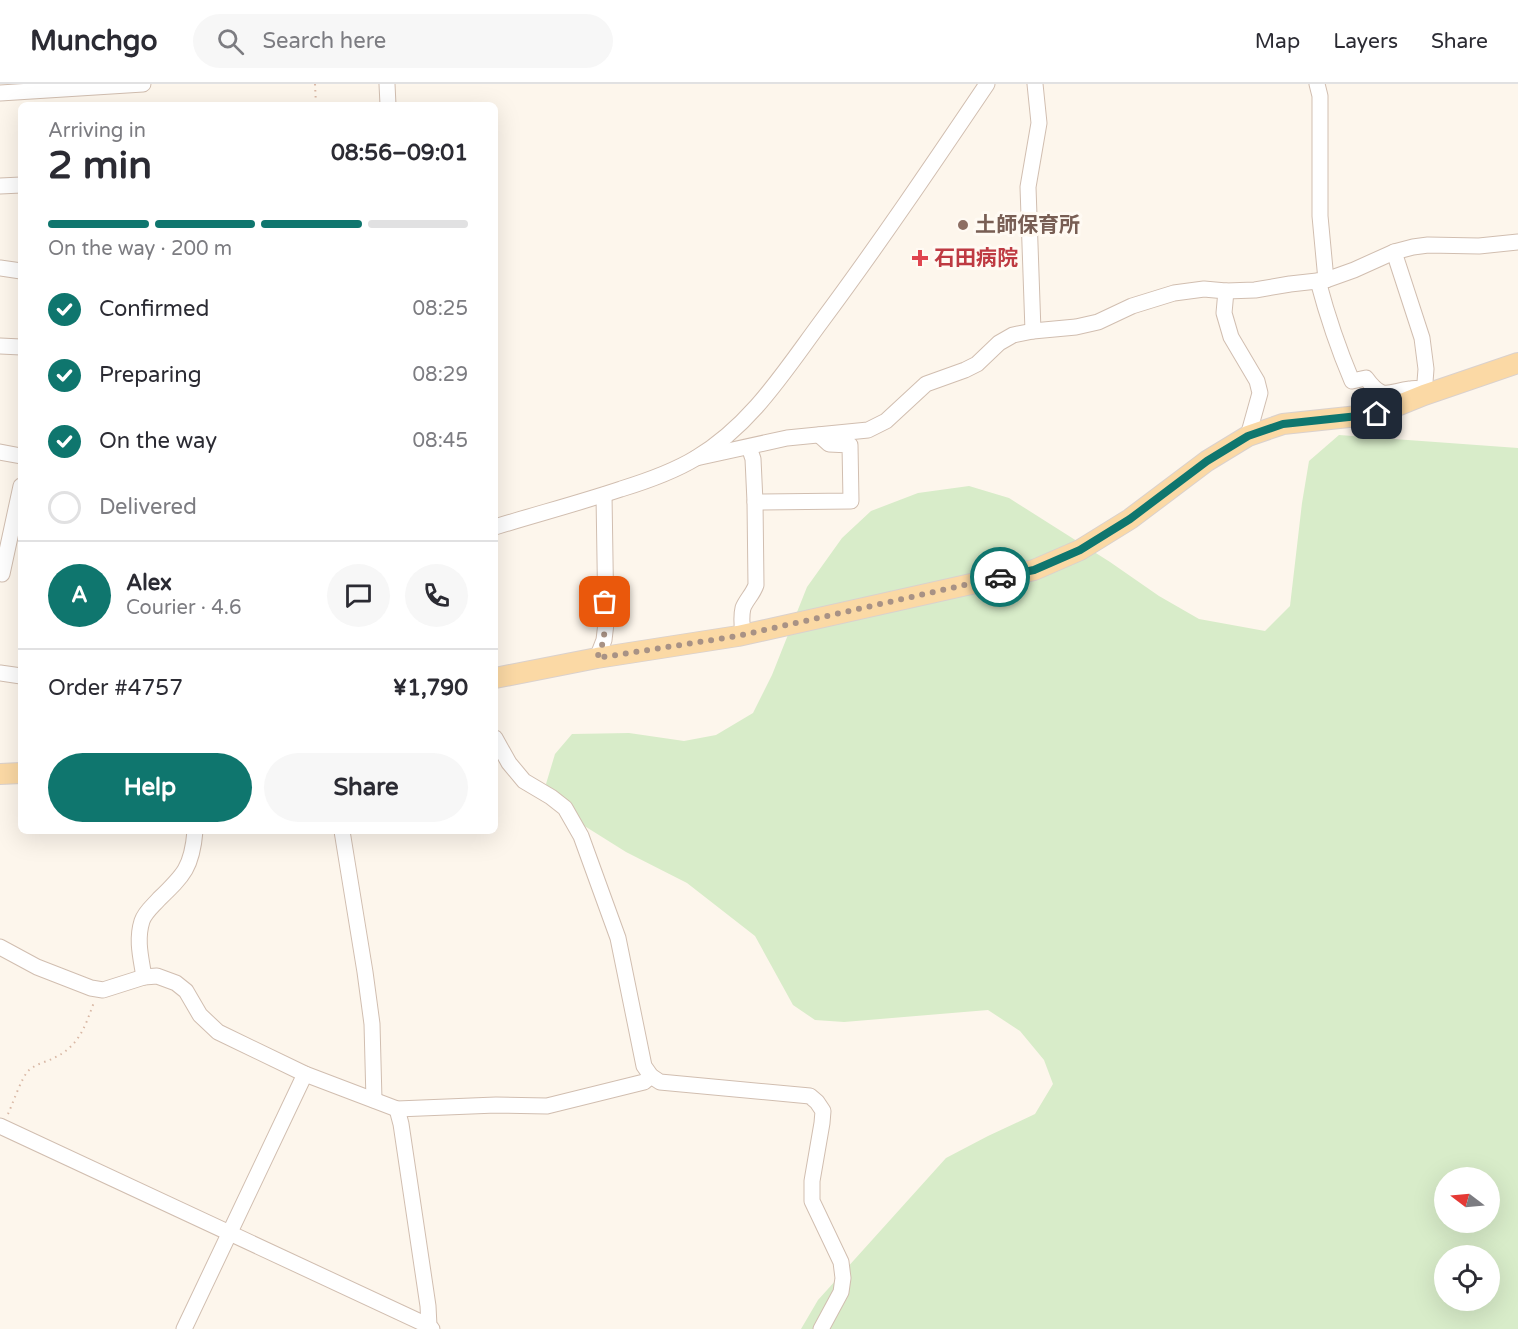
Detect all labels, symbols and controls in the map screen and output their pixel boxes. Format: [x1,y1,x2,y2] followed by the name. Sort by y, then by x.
[193,14,613,68] search box
[30,24,157,58] text: Munchgo
[214,25,247,58] icon: search
[262,28,386,54] text: Search here
[1255,29,1300,54] text: Map
[1333,29,1398,54] text: Layers
[1431,29,1488,54] text: Share
[48,119,146,143] text: Arriving in
[331,140,468,166] text: 08:56–09:01
[48,142,152,189] text: 2 min
[975,213,1080,238] place label: 土師保育所
[956,218,970,232] marker: 土師保育所
[48,237,232,261] text: On the way · 200 m
[934,246,1018,271] place label: 石田病院
[911,249,929,267] marker: 石田病院
[48,293,81,326] icon: check
[99,296,209,322] text: Confirmed
[413,297,468,321] text: 08:25
[48,359,81,392] icon: check
[99,362,202,388] text: Preparing
[413,363,468,387] text: 08:29
[1351,388,1402,439] pin
[1360,397,1393,430] icon: home
[48,425,81,458] icon: check
[99,428,217,454] text: On the way
[413,429,468,453] text: 08:45
[99,494,197,520] text: Delivered
[970,547,1030,607] courier
[984,561,1017,594] icon: car
[327,564,390,627] button: chat
[405,564,468,627] button: phone
[126,570,172,596] text: Alex
[579,576,630,627] pin
[71,582,88,608] text: A
[588,585,621,618] icon: bag
[126,596,241,620] text: Courier · 4.6
[48,675,183,701] text: Order #4757
[393,675,468,701] text: ¥1,790
[48,753,252,822] button: Help
[264,753,468,822] button: Share
[1434,1167,1500,1233] north arrow
[1434,1167,1500,1311] map controls
[1434,1245,1500,1311] button: locate

